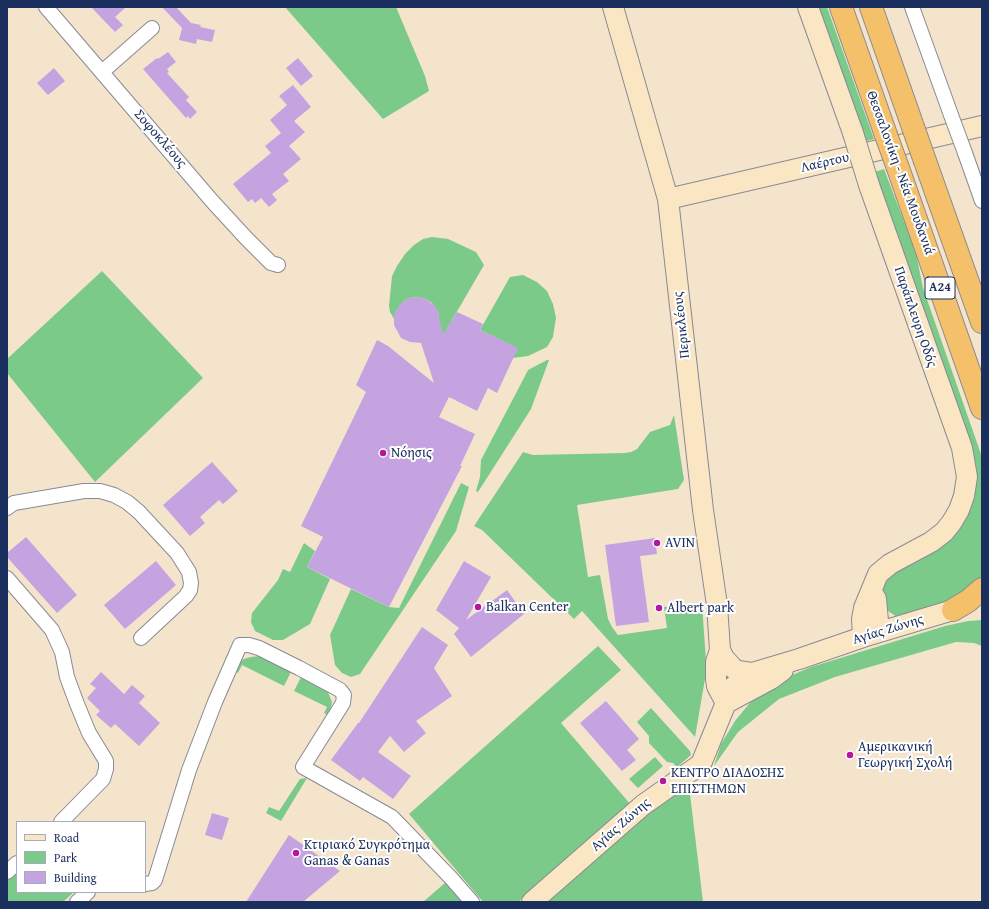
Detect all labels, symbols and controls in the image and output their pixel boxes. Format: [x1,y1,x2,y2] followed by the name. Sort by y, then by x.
[862,89,938,257] street label: Θεσσαλονίκη - Νέα Μουδανιά
[130,106,190,172] street label: Σοφοκλέους
[799,149,851,177] street label: Λαέρτου
[890,264,940,370] street label: Παράπλευρη Οδός
[925,277,955,299] road number: Α24
[670,291,694,359] street label: Περικλέους
[391,445,432,461] place label: Νόησις
[378,448,388,458] marker: Νόησις
[665,535,695,551] place label: AVIN
[652,538,662,548] marker: AVIN
[486,599,568,615] place label: Balkan Center
[667,600,734,616] place label: Albert park
[473,602,483,612] marker: Balkan Center
[654,603,664,613] marker: Albert park
[851,611,925,649] street label: Αγίας Ζώνης
[858,739,952,772] place label: Αμερικανική Γεωργική Σχολή
[845,750,855,760] marker: Αμερικανική Γεωργική Σχολή
[671,765,784,798] place label: ΚΕΝΤΡΟ ΔΙΑΔΟΣΗΣ ΕΠΙΣΤΗΜΩΝ
[658,776,668,786] marker: ΚΕΝΤΡΟ ΔΙΑΔΟΣΗΣ ΕΠΙΣΤΗΜΩΝ
[588,795,654,855] street label: Αγίας Ζώνης
[16,821,146,893] legend
[54,829,79,846] text: Road
[304,837,430,870] place label: Κτιριακό Συγκρότημα Ganas & Ganas
[291,848,301,858] marker: Κτιριακό Συγκρότημα Ganas & Ganas
[54,849,77,866] text: Park
[54,869,97,886] text: Building

